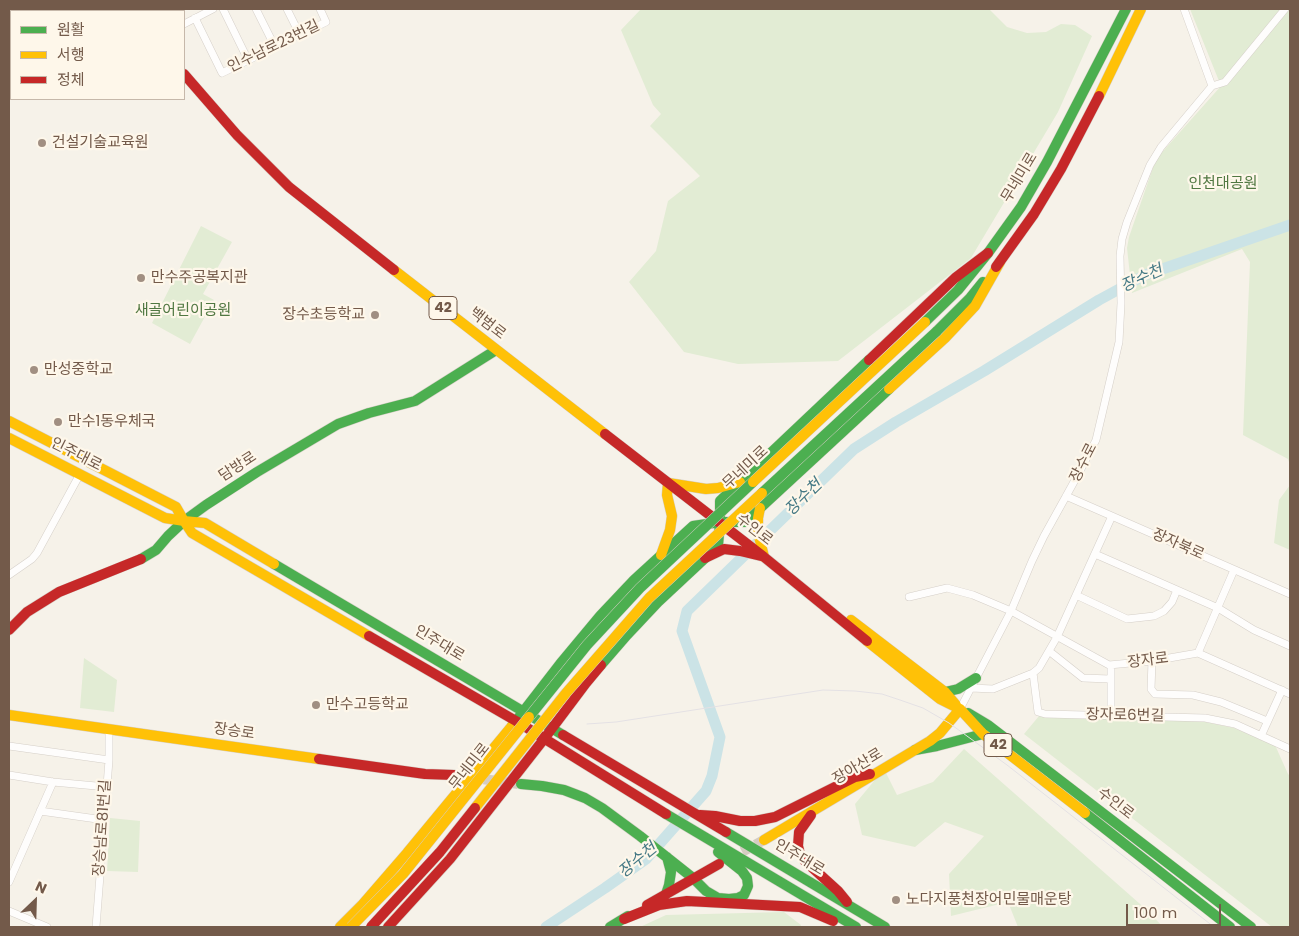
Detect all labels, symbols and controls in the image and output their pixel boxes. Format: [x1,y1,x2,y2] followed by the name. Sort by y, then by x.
[10,10,185,100] legend
[225,17,323,77] street label: 인수남로23번길
[57,19,85,40] text: 원활
[57,44,85,65] text: 서행
[57,69,85,90] text: 정체
[52,134,149,152] place label: 건설기술교육원
[36,137,48,149] marker: 건설기술교육원
[998,150,1042,206] street label: 무네미로
[1189,175,1257,193] park label: 인천대공원
[1118,261,1166,297] water label: 장수천
[151,269,248,287] place label: 만수주공복지관
[135,272,147,284] marker: 만수주공복지관
[429,296,457,320] road number: 42
[135,302,231,320] park label: 새골어린이공원
[465,304,509,344] street label: 백범로
[282,306,365,324] place label: 장수초등학교
[369,309,381,321] marker: 장수초등학교
[44,361,113,379] place label: 만성중학교
[28,364,40,376] marker: 만성중학교
[68,413,156,431] place label: 만수1동우체국
[52,416,64,428] marker: 만수1동우체국
[47,434,105,476] street label: 인주대로
[1067,440,1101,486] street label: 장수로
[720,443,772,493] street label: 무네미로
[216,448,260,486] street label: 담방로
[781,476,827,520] water label: 장수천
[732,510,776,550] street label: 수인로
[1149,526,1207,564] street label: 장자북로
[411,622,467,666] street label: 인주대로
[1126,650,1170,672] street label: 장자로
[326,696,409,714] place label: 만수고등학교
[310,699,322,711] marker: 만수고등학교
[1086,706,1164,726] street label: 장자로6번길
[212,720,256,744] street label: 장승로
[984,734,1012,756] road number: 42
[446,740,494,794] street label: 무네미로
[830,745,886,789] street label: 장아산로
[91,779,115,877] street label: 장승남로81번길
[1093,784,1137,824] street label: 수인로
[771,836,827,880] street label: 인주대로
[615,839,661,883] water label: 장수천
[10,876,60,926] north arrow
[32,876,50,899] text: N
[906,891,1072,909] place label: 노다지풍천장어민물매운탕
[890,894,902,906] marker: 노다지풍천장어민물매운탕
[1129,894,1224,926] scale bar
[1134,902,1177,923] text: 100 m

